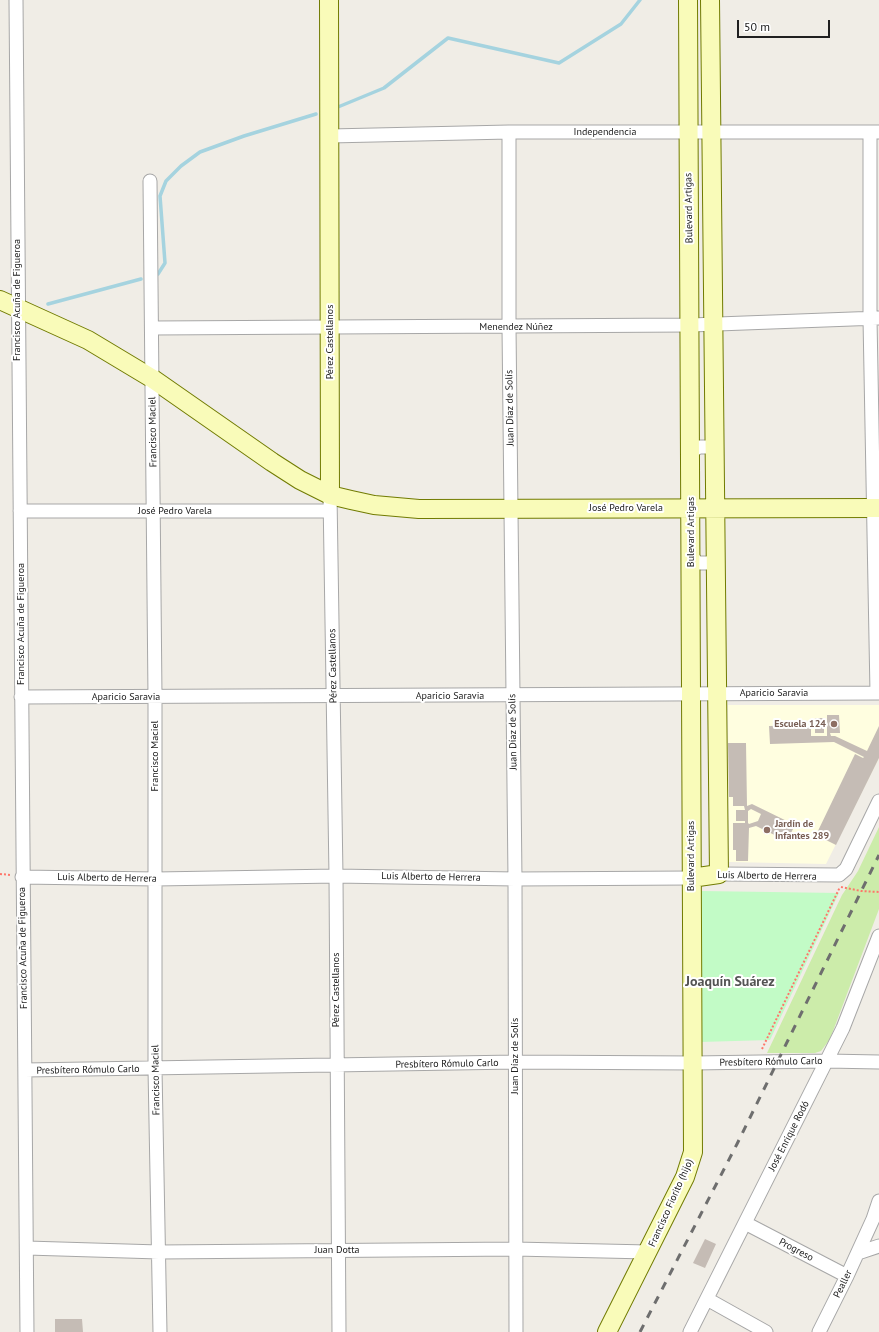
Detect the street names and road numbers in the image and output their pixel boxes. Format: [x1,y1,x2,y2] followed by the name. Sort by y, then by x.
[574,126,636,138] street label: Independencia
[682,173,696,243] street label: Bulevard Artigas
[11,239,23,361] street label: Francisco Acuña de Figueroa
[324,305,336,379] street label: Pérez Castellanos
[479,321,553,333] street label: Menendez Núñez
[503,370,517,446] street label: Juan Díaz de Solís
[146,397,160,467] street label: Francisco Maciel
[685,497,697,567] street label: Bulevard Artigas
[589,502,663,514] street label: José Pedro Varela
[138,505,212,517] street label: José Pedro Varela
[15,563,27,685] street label: Francisco Acuña de Figueroa
[326,629,340,703] street label: Pérez Castellanos
[740,687,808,699] street label: Aparicio Saravia
[416,690,484,702] street label: Aparicio Saravia
[92,691,160,703] street label: Aparicio Saravia
[506,694,520,770] street label: Juan Díaz de Solís
[149,721,161,791] street label: Francisco Maciel
[685,821,697,891] street label: Bulevard Artigas
[717,869,817,883] street label: Luis Alberto de Herrera
[381,870,481,884] street label: Luis Alberto de Herrera
[57,871,157,885] street label: Luis Alberto de Herrera
[16,887,30,1009] street label: Francisco Acuña de Figueroa
[330,953,342,1027] street label: Pérez Castellanos
[509,1018,521,1094] street label: Juan Díaz de Solís
[149,1045,163,1115] street label: Francisco Maciel
[719,1055,823,1069] street label: Presbítero Rómulo Carlo
[395,1057,499,1071] street label: Presbítero Rómulo Carlo
[36,1063,140,1077] street label: Presbítero Rómulo Carlo
[766,1099,812,1173] street label: José Enrique Rodó
[646,1157,696,1249] street label: Francisco Fiorito (hijo)
[777,1236,815,1264] street label: Progreso
[314,1244,360,1256] street label: Juan Dotta
[831,1268,855,1300] street label: Pealler

